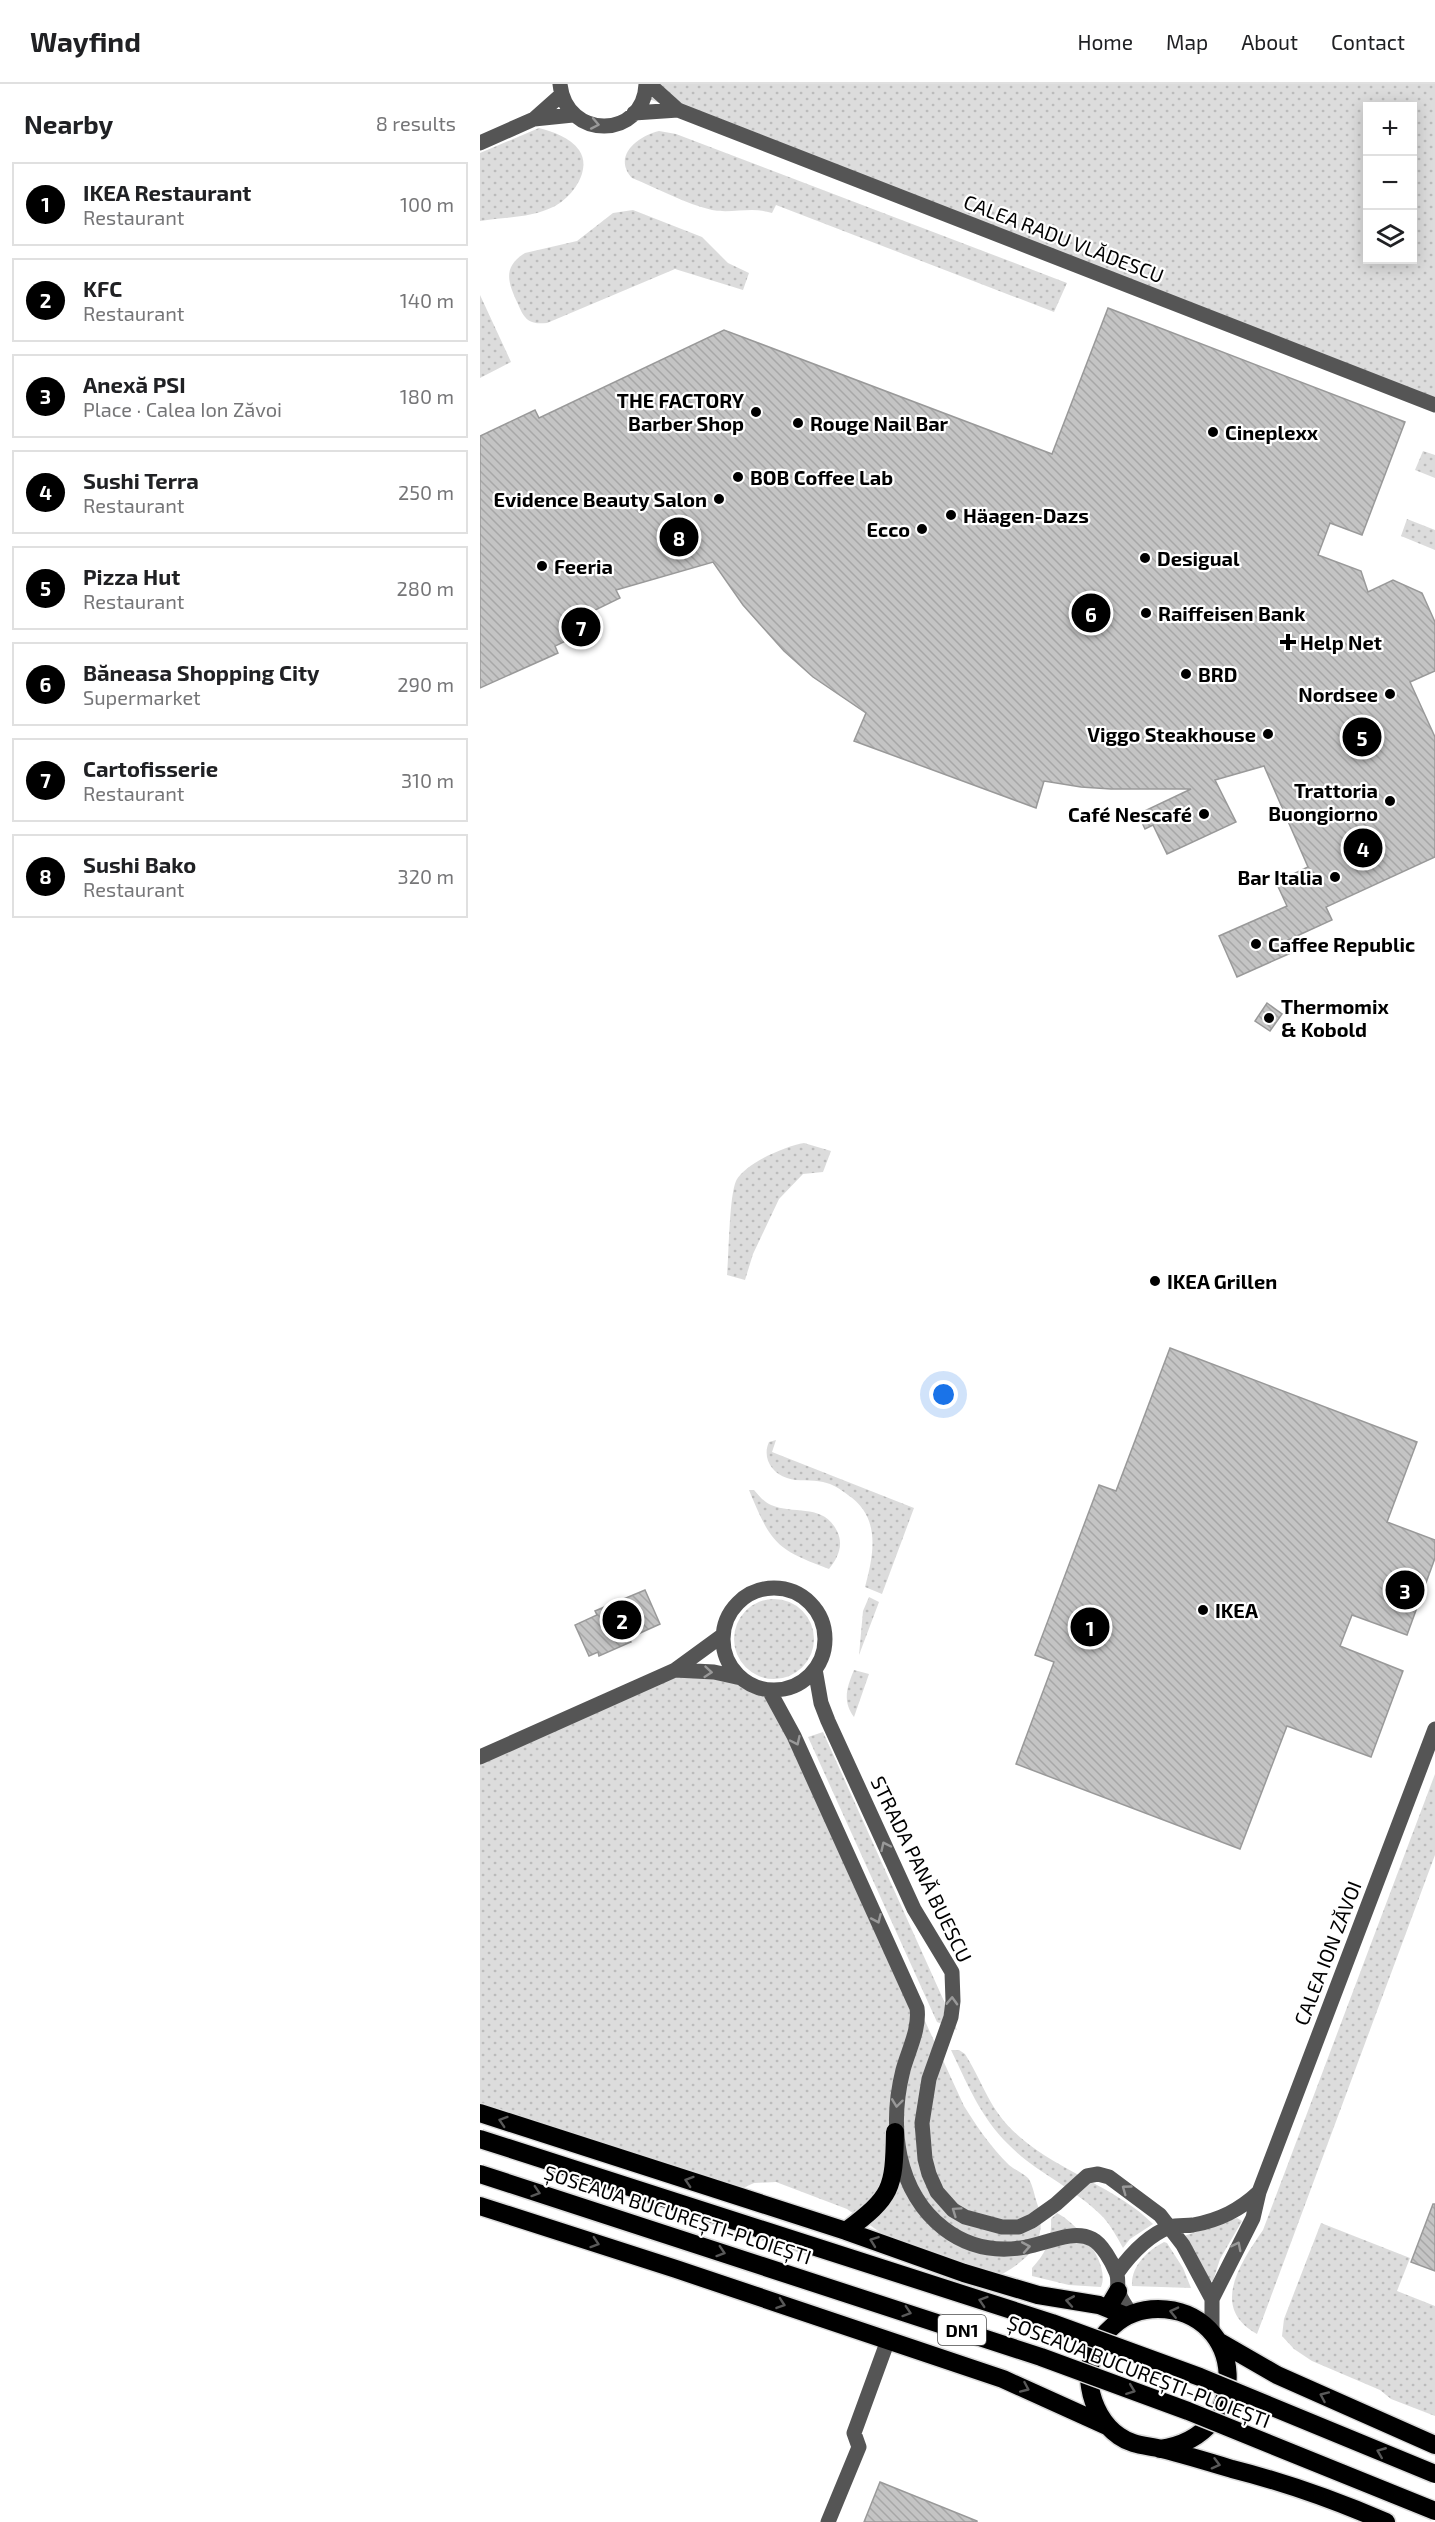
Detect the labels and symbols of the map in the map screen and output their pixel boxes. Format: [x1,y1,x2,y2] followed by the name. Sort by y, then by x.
[589,117,599,130] one-way arrow
[961,189,1167,287] street label: CALEA RADU VLĂDESCU
[617,388,745,435] place label: THE FACTORY Barber Shop
[749,405,763,419] marker: THE FACTORY Barber Shop
[810,411,949,435] place label: Rouge Nail Bar
[791,416,805,430] marker: Rouge Nail Bar
[1225,420,1319,444] place label: Cineplexx
[1206,425,1220,439] marker: Cineplexx
[750,465,893,489] place label: BOB Coffee Lab
[731,470,745,484] marker: BOB Coffee Lab
[493,487,707,512] place label: Evidence Beauty Salon
[712,492,726,506] marker: Evidence Beauty Salon
[963,503,1089,527] place label: Häagen-Dazs
[944,508,958,522] marker: Häagen-Dazs
[660,514,698,560] pin: 8
[867,517,910,541] place label: Ecco
[915,522,929,536] marker: Ecco
[1157,546,1240,570] place label: Desigual
[1138,551,1152,565] marker: Desigual
[554,554,613,578] place label: Feeria
[535,559,549,573] marker: Feeria
[1072,590,1110,636] pin: 6
[1158,601,1306,625] place label: Raiffeisen Bank
[562,604,600,650] pin: 7
[1139,606,1153,620] marker: Raiffeisen Bank
[1300,630,1382,654] place label: Help Net
[1281,635,1295,649] marker: Help Net
[1198,662,1237,686] place label: BRD
[1179,667,1193,681] marker: BRD
[1298,682,1378,706] place label: Nordsee
[1383,687,1397,701] marker: Nordsee
[1342,714,1382,760] pin: 5
[1087,722,1256,746] place label: Viggo Steakhouse
[1261,727,1275,741] marker: Viggo Steakhouse
[1268,778,1378,825] place label: Trattoria Buongiorno
[1383,794,1397,808] marker: Trattoria Buongiorno
[1068,802,1192,826] place label: Café Nescafé
[1197,807,1211,821] marker: Café Nescafé
[1344,826,1382,870] pin: 4
[1237,865,1323,889] place label: Bar Italia
[1328,870,1342,884] marker: Bar Italia
[1268,932,1415,956] place label: Caffee Republic
[1249,937,1263,951] marker: Caffee Republic
[1281,994,1389,1041] place label: Thermomix & Kobold
[1262,1011,1276,1025] marker: Thermomix & Kobold
[1167,1269,1277,1293] place label: IKEA Grillen
[1148,1274,1162,1288] marker: IKEA Grillen
[929,1380,958,1409] your location
[1386,1568,1424,1612] pin: 3
[602,1598,642,1642] pin: 2
[1215,1598,1259,1622] place label: IKEA
[1196,1603,1210,1617] marker: IKEA
[1070,1604,1110,1650] pin: 1
[704,1665,713,1678] one-way arrow
[789,1735,801,1746] one-way arrow
[866,1772,978,1966] street label: STRADA PANĂ BUESCU
[880,1842,892,1853] one-way arrow
[1288,1877,1366,2029] street label: CALEA ION ZĂVOI
[870,1912,882,1923] one-way arrow
[946,1996,959,2005] one-way arrow
[892,2098,904,2107] one-way arrow
[498,2116,509,2128] one-way arrow
[541,2159,815,2271] street label: ȘOSEAUA BUCUREȘTI-PLOIEȘTI
[684,2175,695,2188] one-way arrow
[530,2185,541,2197] one-way arrow
[1121,2186,1132,2197] one-way arrow
[952,2207,963,2218] one-way arrow
[589,2236,600,2249] one-way arrow
[870,2236,880,2249] one-way arrow
[1021,2241,1031,2254] one-way arrow
[1230,2242,1241,2253] one-way arrow
[715,2245,726,2257] one-way arrow
[1066,2295,1076,2308] one-way arrow
[978,2296,989,2308] one-way arrow
[775,2297,786,2310] one-way arrow
[901,2305,912,2317] one-way arrow
[1169,2306,1179,2319] one-way arrow
[1003,2310,1274,2434] street label: ȘOSEAUA BUCUREȘTI-PLOIEȘTI
[938,2315,986,2345] road number: DN1
[1018,2381,1029,2393] one-way arrow
[1125,2382,1135,2395] one-way arrow
[1319,2391,1330,2403] one-way arrow
[1376,2447,1387,2459] one-way arrow
[1211,2457,1221,2470] one-way arrow

